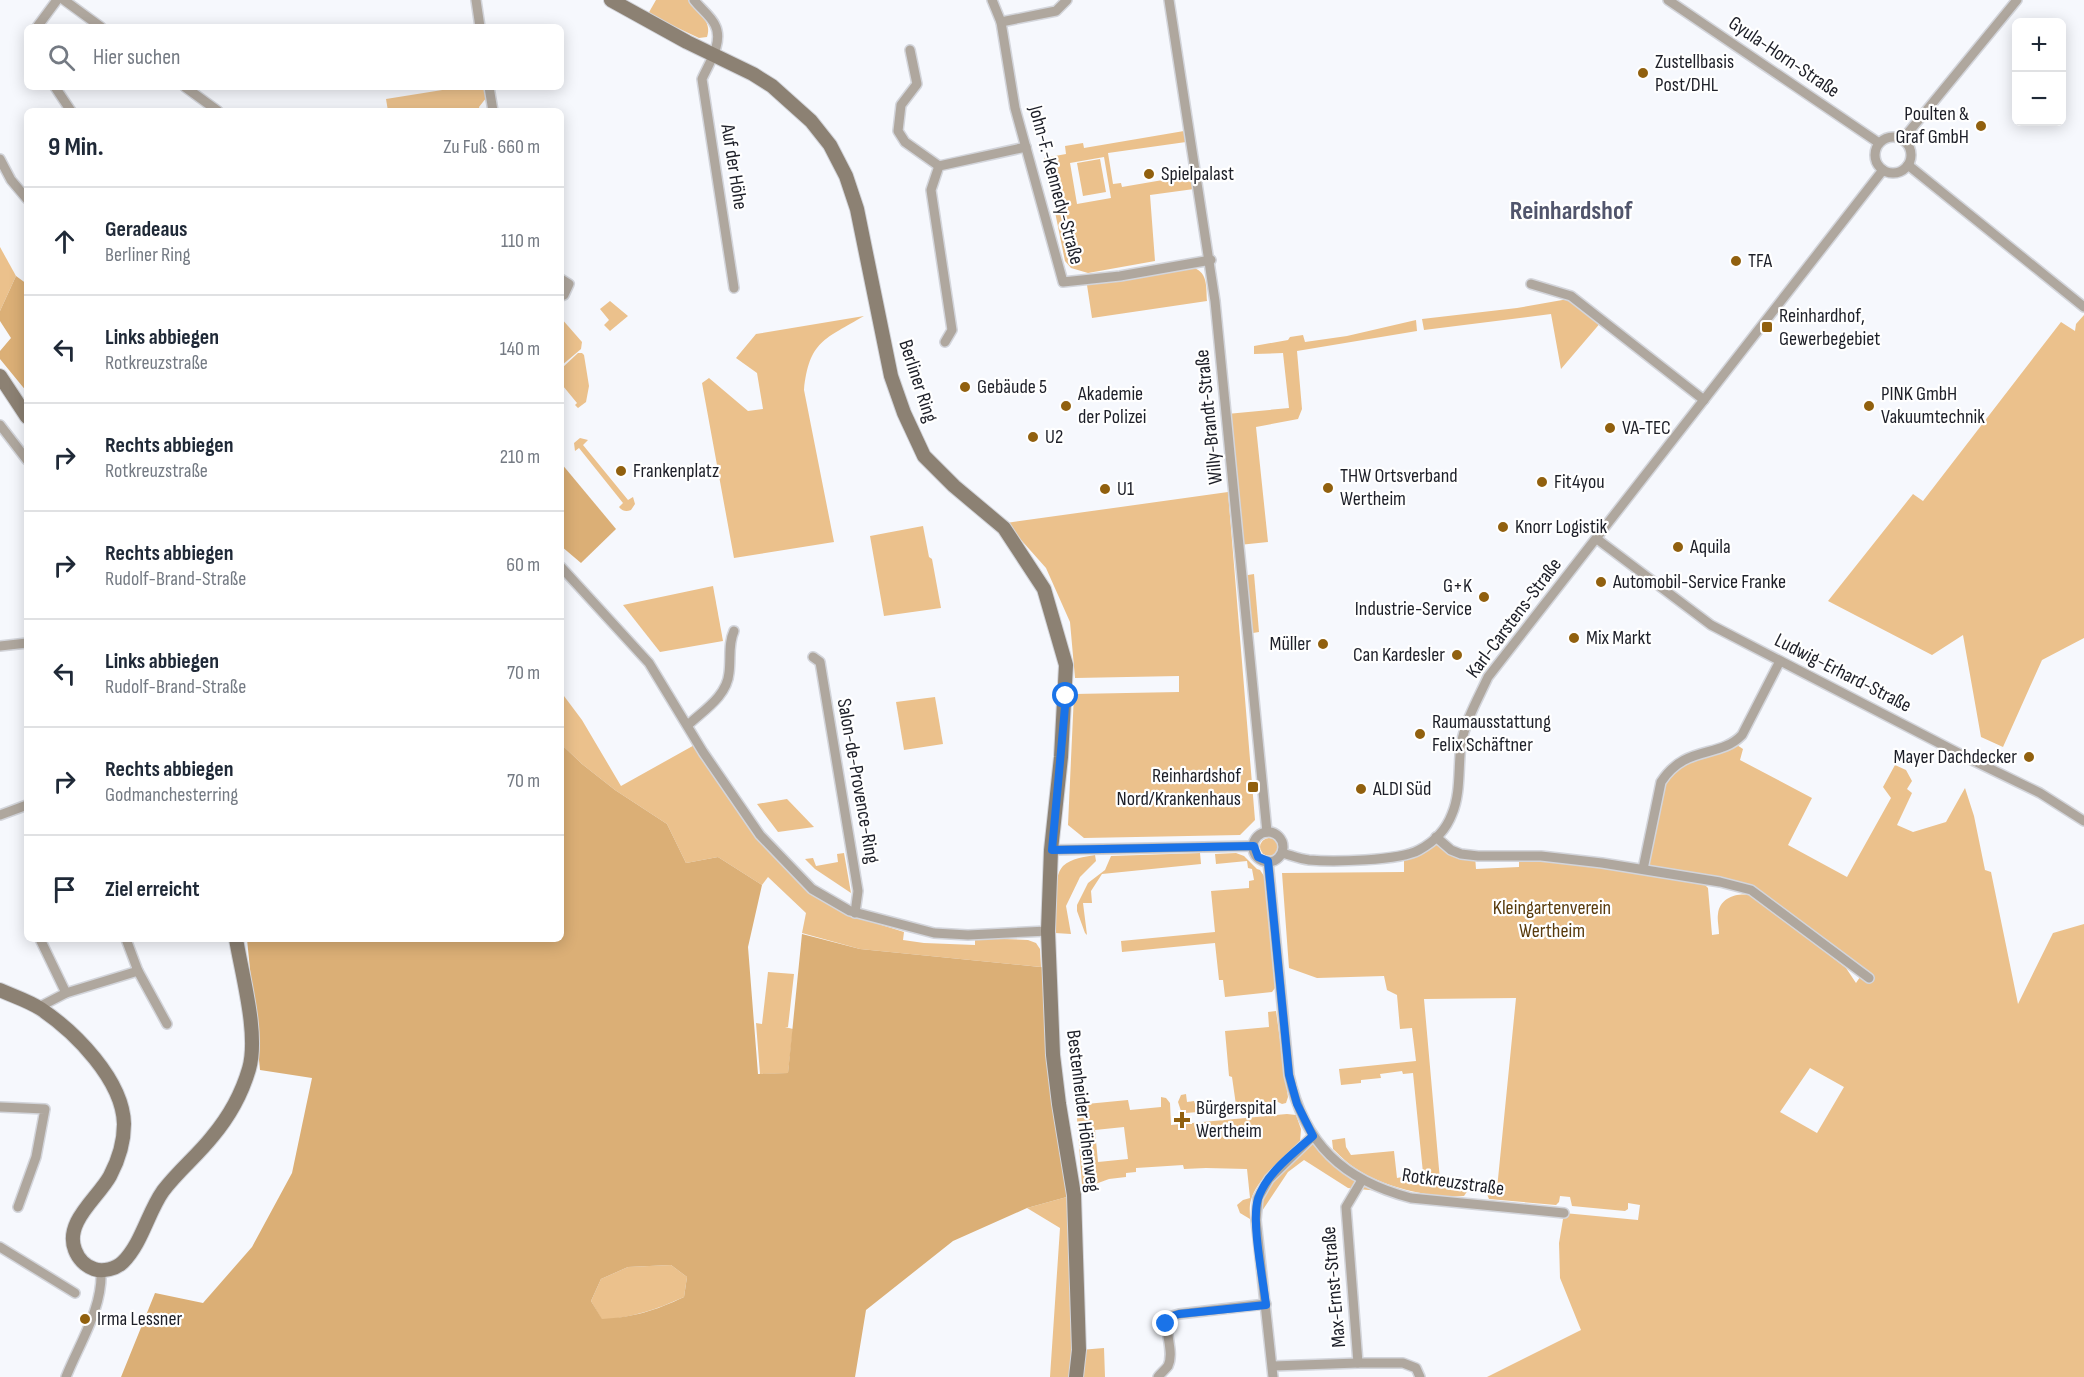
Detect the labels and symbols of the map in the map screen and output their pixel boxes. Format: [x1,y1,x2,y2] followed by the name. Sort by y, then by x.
[1724,11,1844,103] street label: Gyula-Horn-Straße
[1655,50,1734,97] place label: Zustellbasis Post/DHL
[1636,66,1650,80] marker: Zustellbasis Post/DHL
[1023,102,1089,267] street label: John-F.-Kennedy-Straße
[1896,102,1969,149] place label: Poulten & Graf GmbH
[1974,119,1988,133] marker: Poulten & Graf GmbH
[715,122,753,211] street label: Auf der Höhe
[1161,162,1234,186] place label: Spielpalast
[1142,167,1156,181] marker: Spielpalast
[1510,196,1633,227] district label: Reinhardshof
[1748,249,1773,273] place label: TFA
[1729,254,1743,268] marker: TFA
[1779,304,1880,351] place label: Reinhardhof, Gewerbegebiet
[1760,320,1774,334] marker: Reinhardhof, Gewerbegebiet
[893,337,943,425] street label: Berliner Ring
[1190,348,1228,486] street label: Willy-Brandt-Straße
[977,375,1047,399] place label: Gebäude 5
[958,380,972,394] marker: Gebäude 5
[1077,382,1147,429] place label: Akademie der Polizei
[1881,382,1985,429] place label: PINK GmbH Vakuumtechnik
[1059,399,1073,413] marker: Akademie der Polizei
[1862,399,1876,413] marker: PINK GmbH Vakuumtechnik
[1622,416,1671,440] place label: VA-TEC
[1603,421,1617,435] marker: VA-TEC
[1045,425,1063,449] place label: U2
[1026,430,1040,444] marker: U2
[633,459,719,483] place label: Frankenplatz
[614,464,628,478] marker: Frankenplatz
[1340,464,1458,511] place label: THW Ortsverband Wertheim
[1554,470,1605,494] place label: Fit4you
[1535,475,1549,489] marker: Fit4you
[1117,477,1134,501] place label: U1
[1321,481,1335,495] marker: THW Ortsverband Wertheim
[1098,482,1112,496] marker: U1
[1515,515,1608,539] place label: Knorr Logistik
[1496,520,1510,534] marker: Knorr Logistik
[1689,535,1731,559] place label: Aquila
[1671,540,1685,554] marker: Aquila
[1461,553,1567,683] street label: Karl-Carstens-Straße
[1612,570,1786,594] place label: Automobil-Service Franke
[1355,574,1472,621] place label: G+K Industrie-Service
[1594,575,1608,589] marker: Automobil-Service Franke
[1477,590,1491,604] marker: G+K Industrie-Service
[1586,626,1651,650] place label: Mix Markt
[1771,628,1915,718] street label: Ludwig-Erhard-Straße
[1567,631,1581,645] marker: Mix Markt
[1270,632,1311,656] place label: Müller
[1316,637,1330,651] marker: Müller
[1353,643,1445,667] place label: Can Kardesler
[1450,648,1464,662] marker: Can Kardesler
[1052,682,1078,708] route start
[832,697,884,865] street label: Salon-de-Provence-Ring
[1432,710,1551,757] place label: Raumausstattung Felix Schäftner
[1413,727,1427,741] marker: Raumausstattung Felix Schäftner
[1894,745,2017,769] place label: Mayer Dachdecker
[2022,750,2036,764] marker: Mayer Dachdecker
[1117,764,1241,811] place label: Reinhardshof Nord/Krankenhaus
[1372,777,1431,801] place label: ALDI Süd
[1246,780,1260,794] marker: Reinhardshof Nord/Krankenhaus
[1354,782,1368,796] marker: ALDI Süd
[1493,896,1611,943] park label: Kleingartenverein Wertheim
[1061,1029,1105,1193] street label: Bestenheider Höhenweg
[1196,1096,1276,1143] place label: Bürgerspital Wertheim
[1173,1111,1191,1129] marker: Bürgerspital Wertheim
[1400,1163,1506,1201] street label: Rotkreuzstraße
[1317,1225,1351,1349] street label: Max-Ernst-Straße
[97,1307,182,1331] place label: Irma Lessner
[1152,1310,1178,1336] route end
[78,1312,92,1326] marker: Irma Lessner

